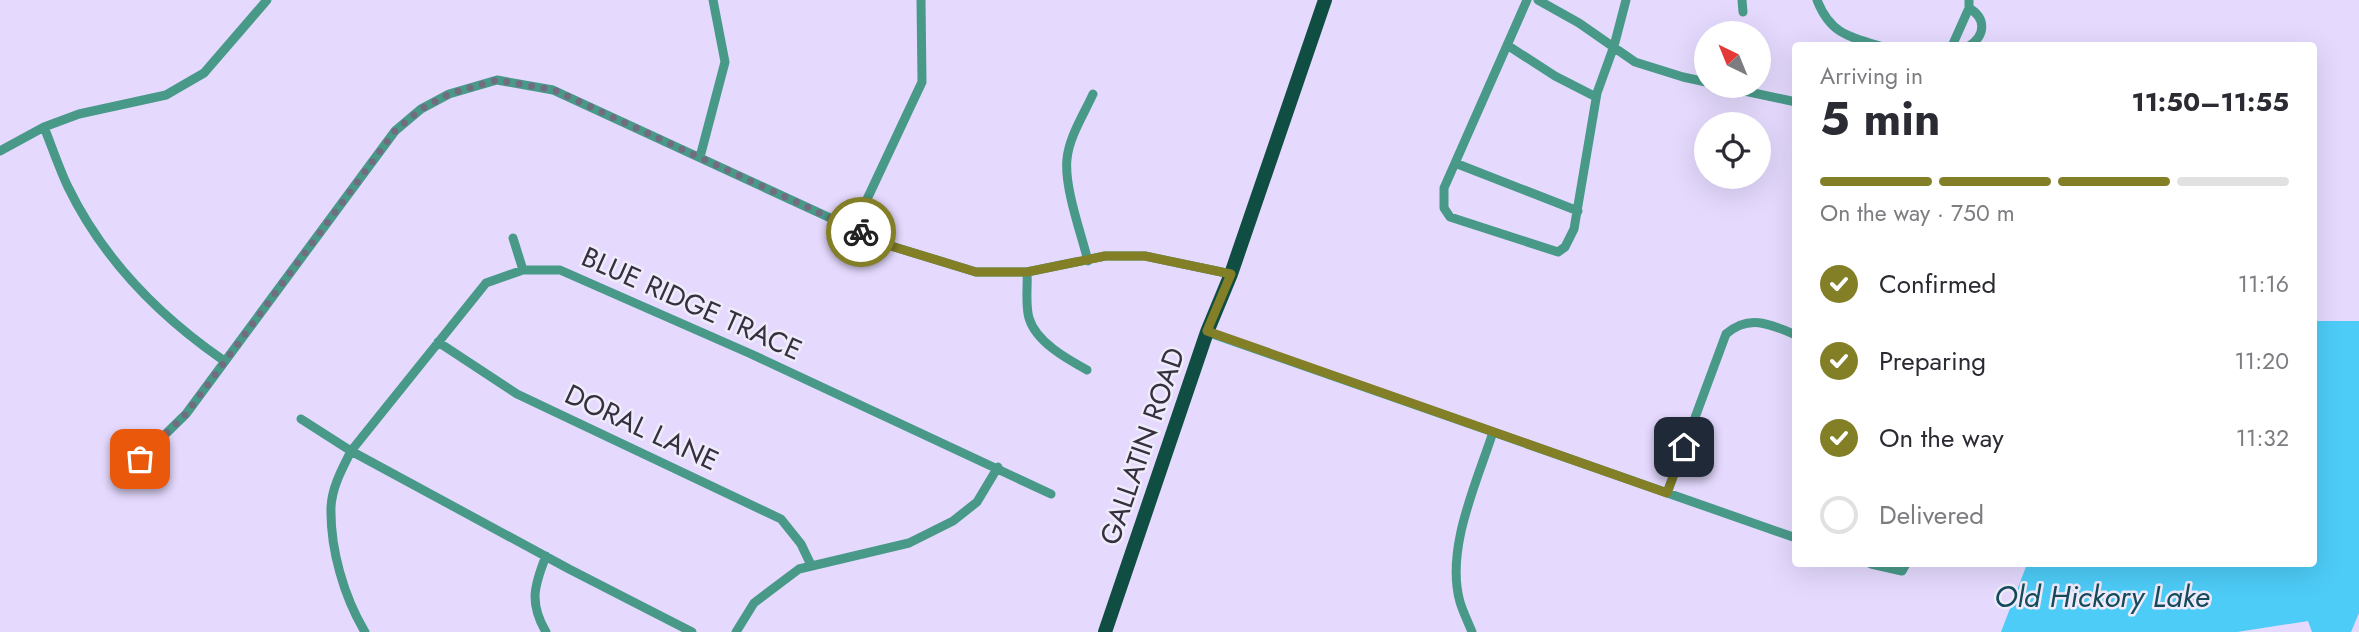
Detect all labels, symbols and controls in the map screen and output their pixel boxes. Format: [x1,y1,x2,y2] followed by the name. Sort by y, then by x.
[1694,21,1771,98] north arrow
[1694,21,1771,189] map controls
[1820,59,1923,93] text: Arriving in
[2131,83,2289,121] text: 11:50–11:55
[1820,86,1940,152] text: 5 min
[1694,112,1771,189] button: locate
[1820,196,2015,230] text: On the way · 750 m
[826,197,896,267] courier
[842,213,880,251] icon: bike
[575,236,809,370] street label: BLUE RIDGE TRACE
[1820,265,1858,303] icon: check
[1879,265,1996,303] text: Confirmed
[2238,267,2289,301] text: 11:16
[1089,342,1195,550] street label: GALLATIN ROAD
[1820,342,1858,380] icon: check
[1879,342,1986,380] text: Preparing
[2235,344,2289,378] text: 11:20
[558,374,725,481] street label: DORAL LANE
[1654,417,1714,477] pin
[1820,419,1858,457] icon: check
[1879,419,2004,457] text: On the way
[2236,421,2289,455] text: 11:32
[1665,428,1703,466] icon: home
[110,429,170,489] pin
[121,440,159,478] icon: bag
[1879,496,1984,534] text: Delivered
[1994,575,2210,618] water label: Old Hickory Lake

